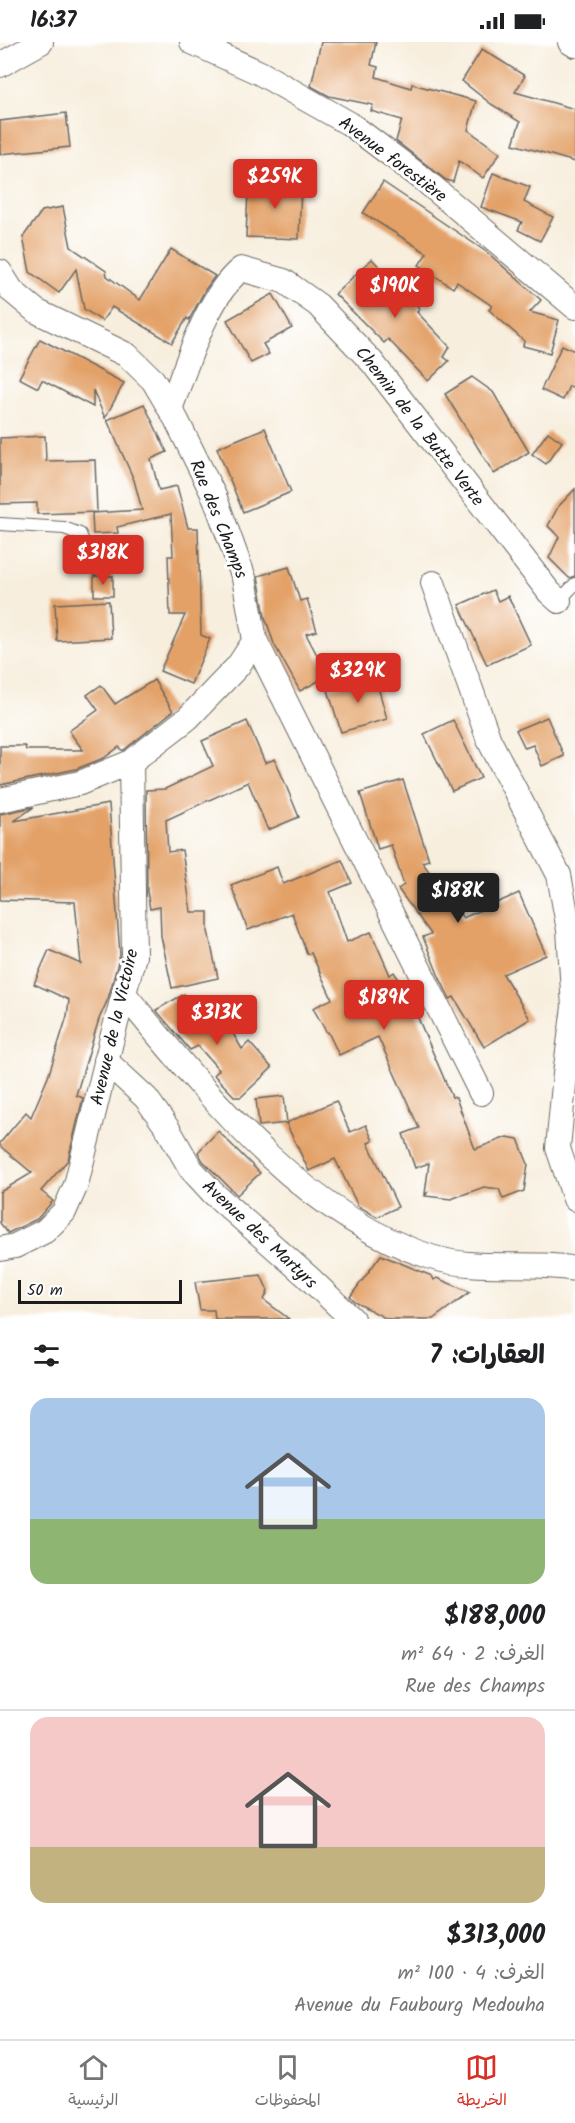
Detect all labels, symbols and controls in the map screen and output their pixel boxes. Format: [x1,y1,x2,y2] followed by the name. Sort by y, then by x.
[30,4,76,39] text: 16:37
[331,109,453,211] street label: Avenue forestière
[233,159,317,210] pin: $259K
[247,162,303,194] text: $259K
[353,268,437,319] pin: $190K
[370,271,420,303] text: $190K
[347,341,491,513] street label: Chemin de la Butte Verte
[181,456,255,584] street label: Rue des Champs
[61,535,145,586] pin: $318K
[77,538,129,570] text: $318K
[316,653,400,704] pin: $329K
[330,656,386,688] text: $329K
[416,873,500,924] pin: $188K
[431,876,485,908] text: $188K
[83,946,148,1109] street label: Avenue de la Victoire
[342,980,426,1031] pin: $189K
[358,983,410,1015] text: $189K
[175,995,259,1046] pin: $313K
[191,998,243,1030] text: $313K
[194,1173,324,1297] street label: Avenue des Martyrs
[18,1277,182,1304] scale bar
[27,1278,63,1303] text: 50 m
[429,1335,545,1377] text: العقارات: 7
[30,1339,63,1372] icon: filters
[234,1437,342,1545] icon: home
[444,1596,545,1638] text: $188,000
[401,1639,545,1671] text: الغرف: 2 · 64 m²
[405,1671,545,1703] text: Rue des Champs
[234,1756,342,1864] icon: home
[446,1915,545,1957] text: $313,000
[398,1958,545,1990] text: الغرف: 4 · 100 m²
[294,1990,545,2022] text: Avenue du Faubourg Medouha
[68,2051,118,2114] tab: الرئيسية
[255,2051,321,2114] tab: المحفوظات
[457,2051,507,2114] tab: الخريطة

